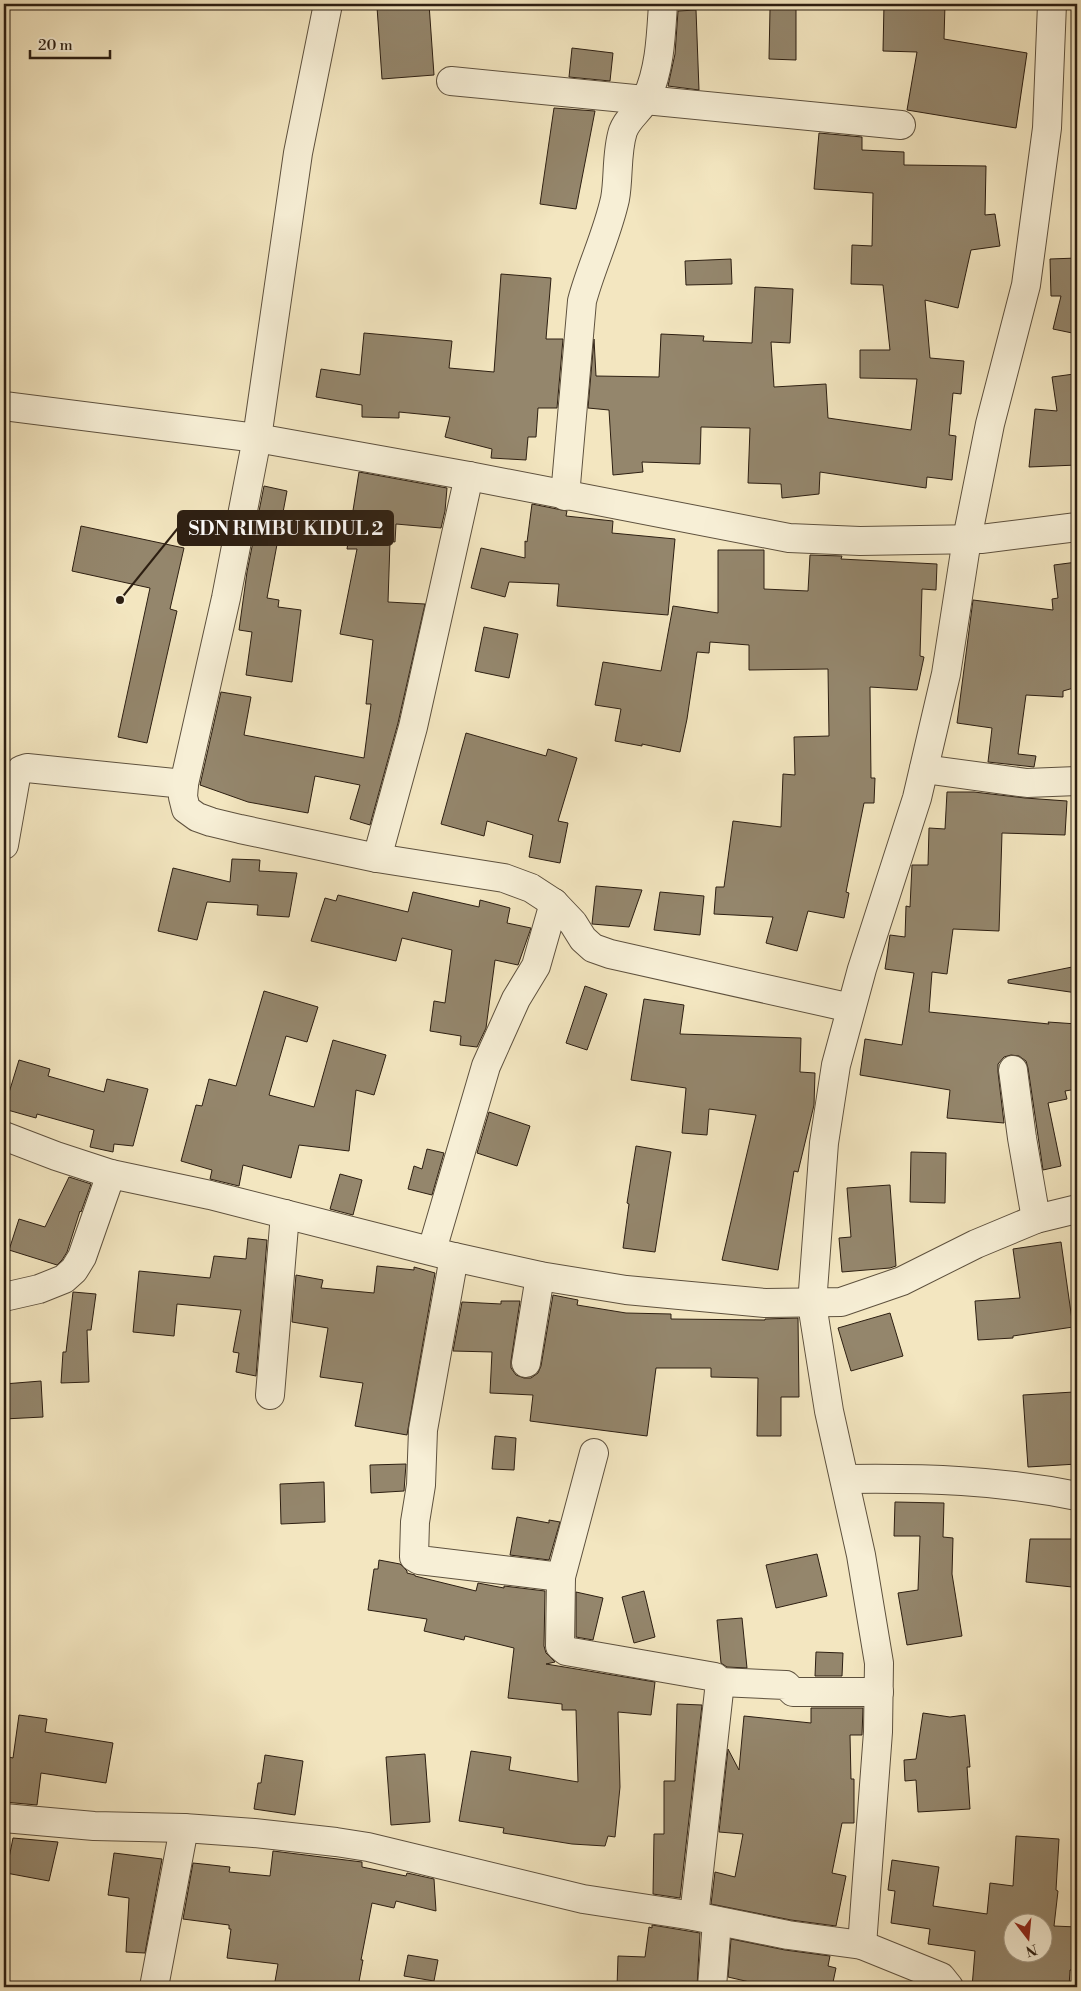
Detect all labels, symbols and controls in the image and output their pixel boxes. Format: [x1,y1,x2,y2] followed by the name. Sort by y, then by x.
[30,28,110,60] scale bar
[38,36,73,55] text: 20 m
[178,511,393,545] callout: SDN RIMBU KIDUL 2
[189,517,383,541] text: SDN RIMBU KIDUL 2
[1004,1914,1054,1964] north arrow
[1024,1939,1039,1960] text: N

